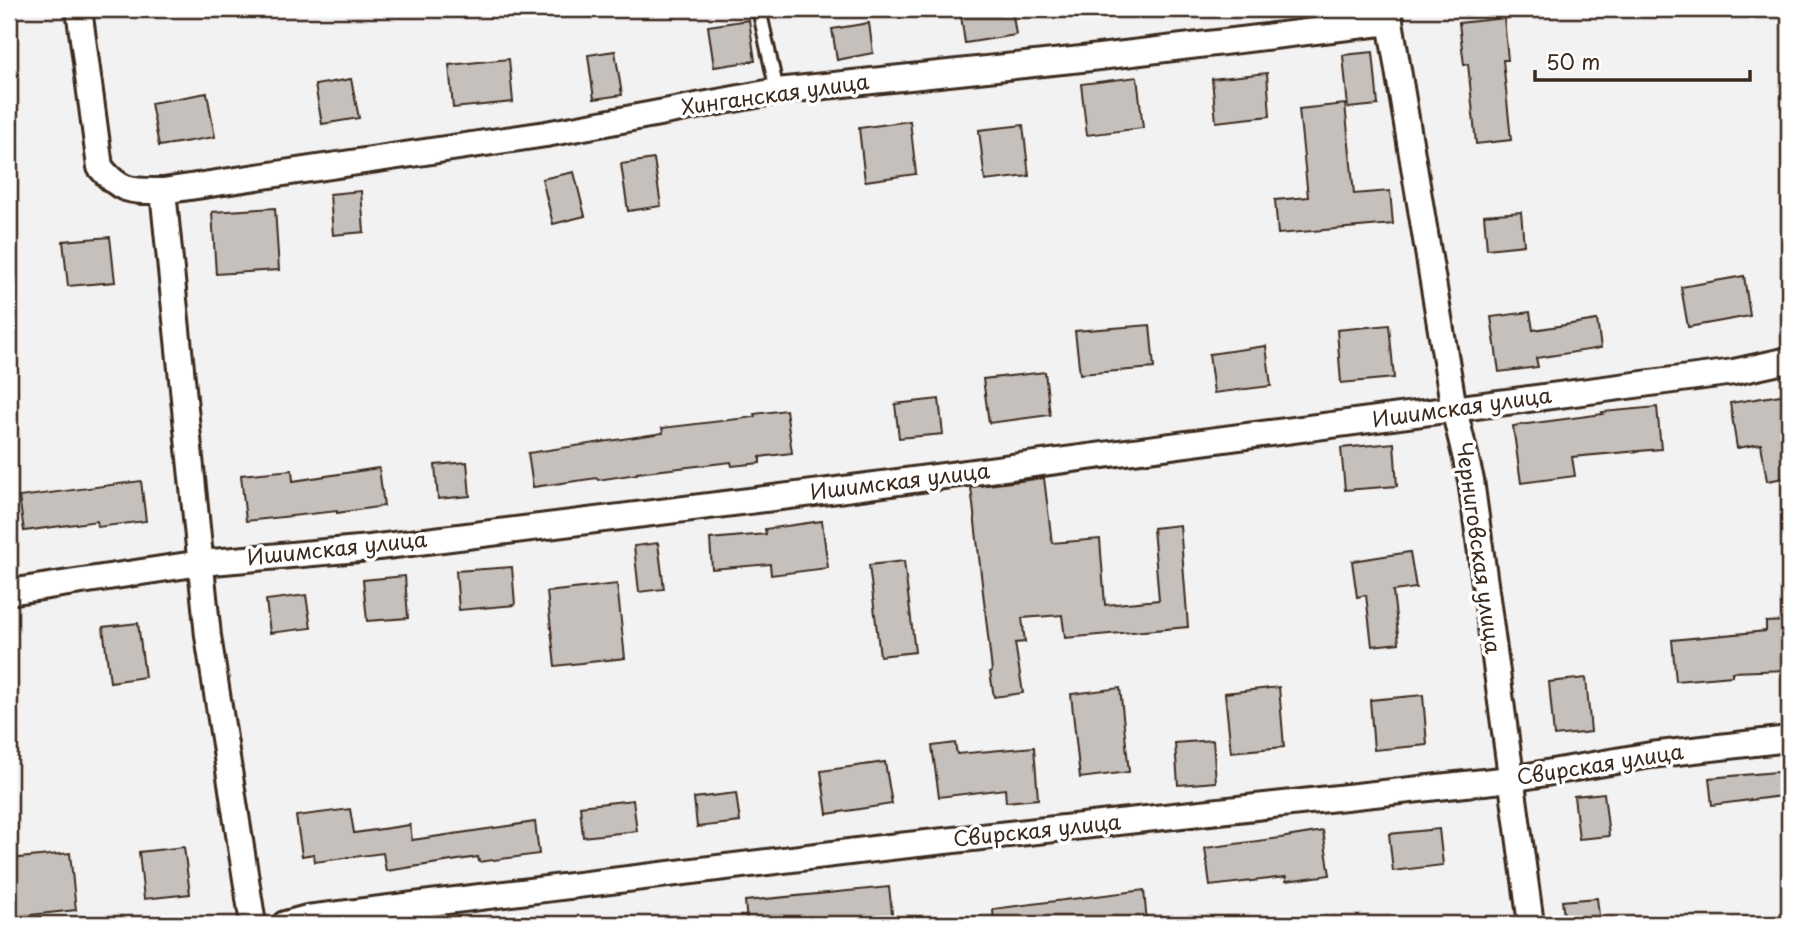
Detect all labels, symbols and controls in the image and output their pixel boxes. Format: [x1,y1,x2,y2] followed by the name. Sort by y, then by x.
[1535,38,1751,82] scale bar
[1546,45,1600,77] text: 50 m
[679,64,871,122] street label: Хинганская улица
[1370,377,1554,434] street label: Ишимская улица
[1449,440,1511,656] street label: Черниговская улица
[808,453,992,507] street label: Ишимская улица
[245,522,429,572] street label: Ишимская улица
[1514,734,1686,792] street label: Свирская улица
[951,804,1123,854] street label: Свирская улица

